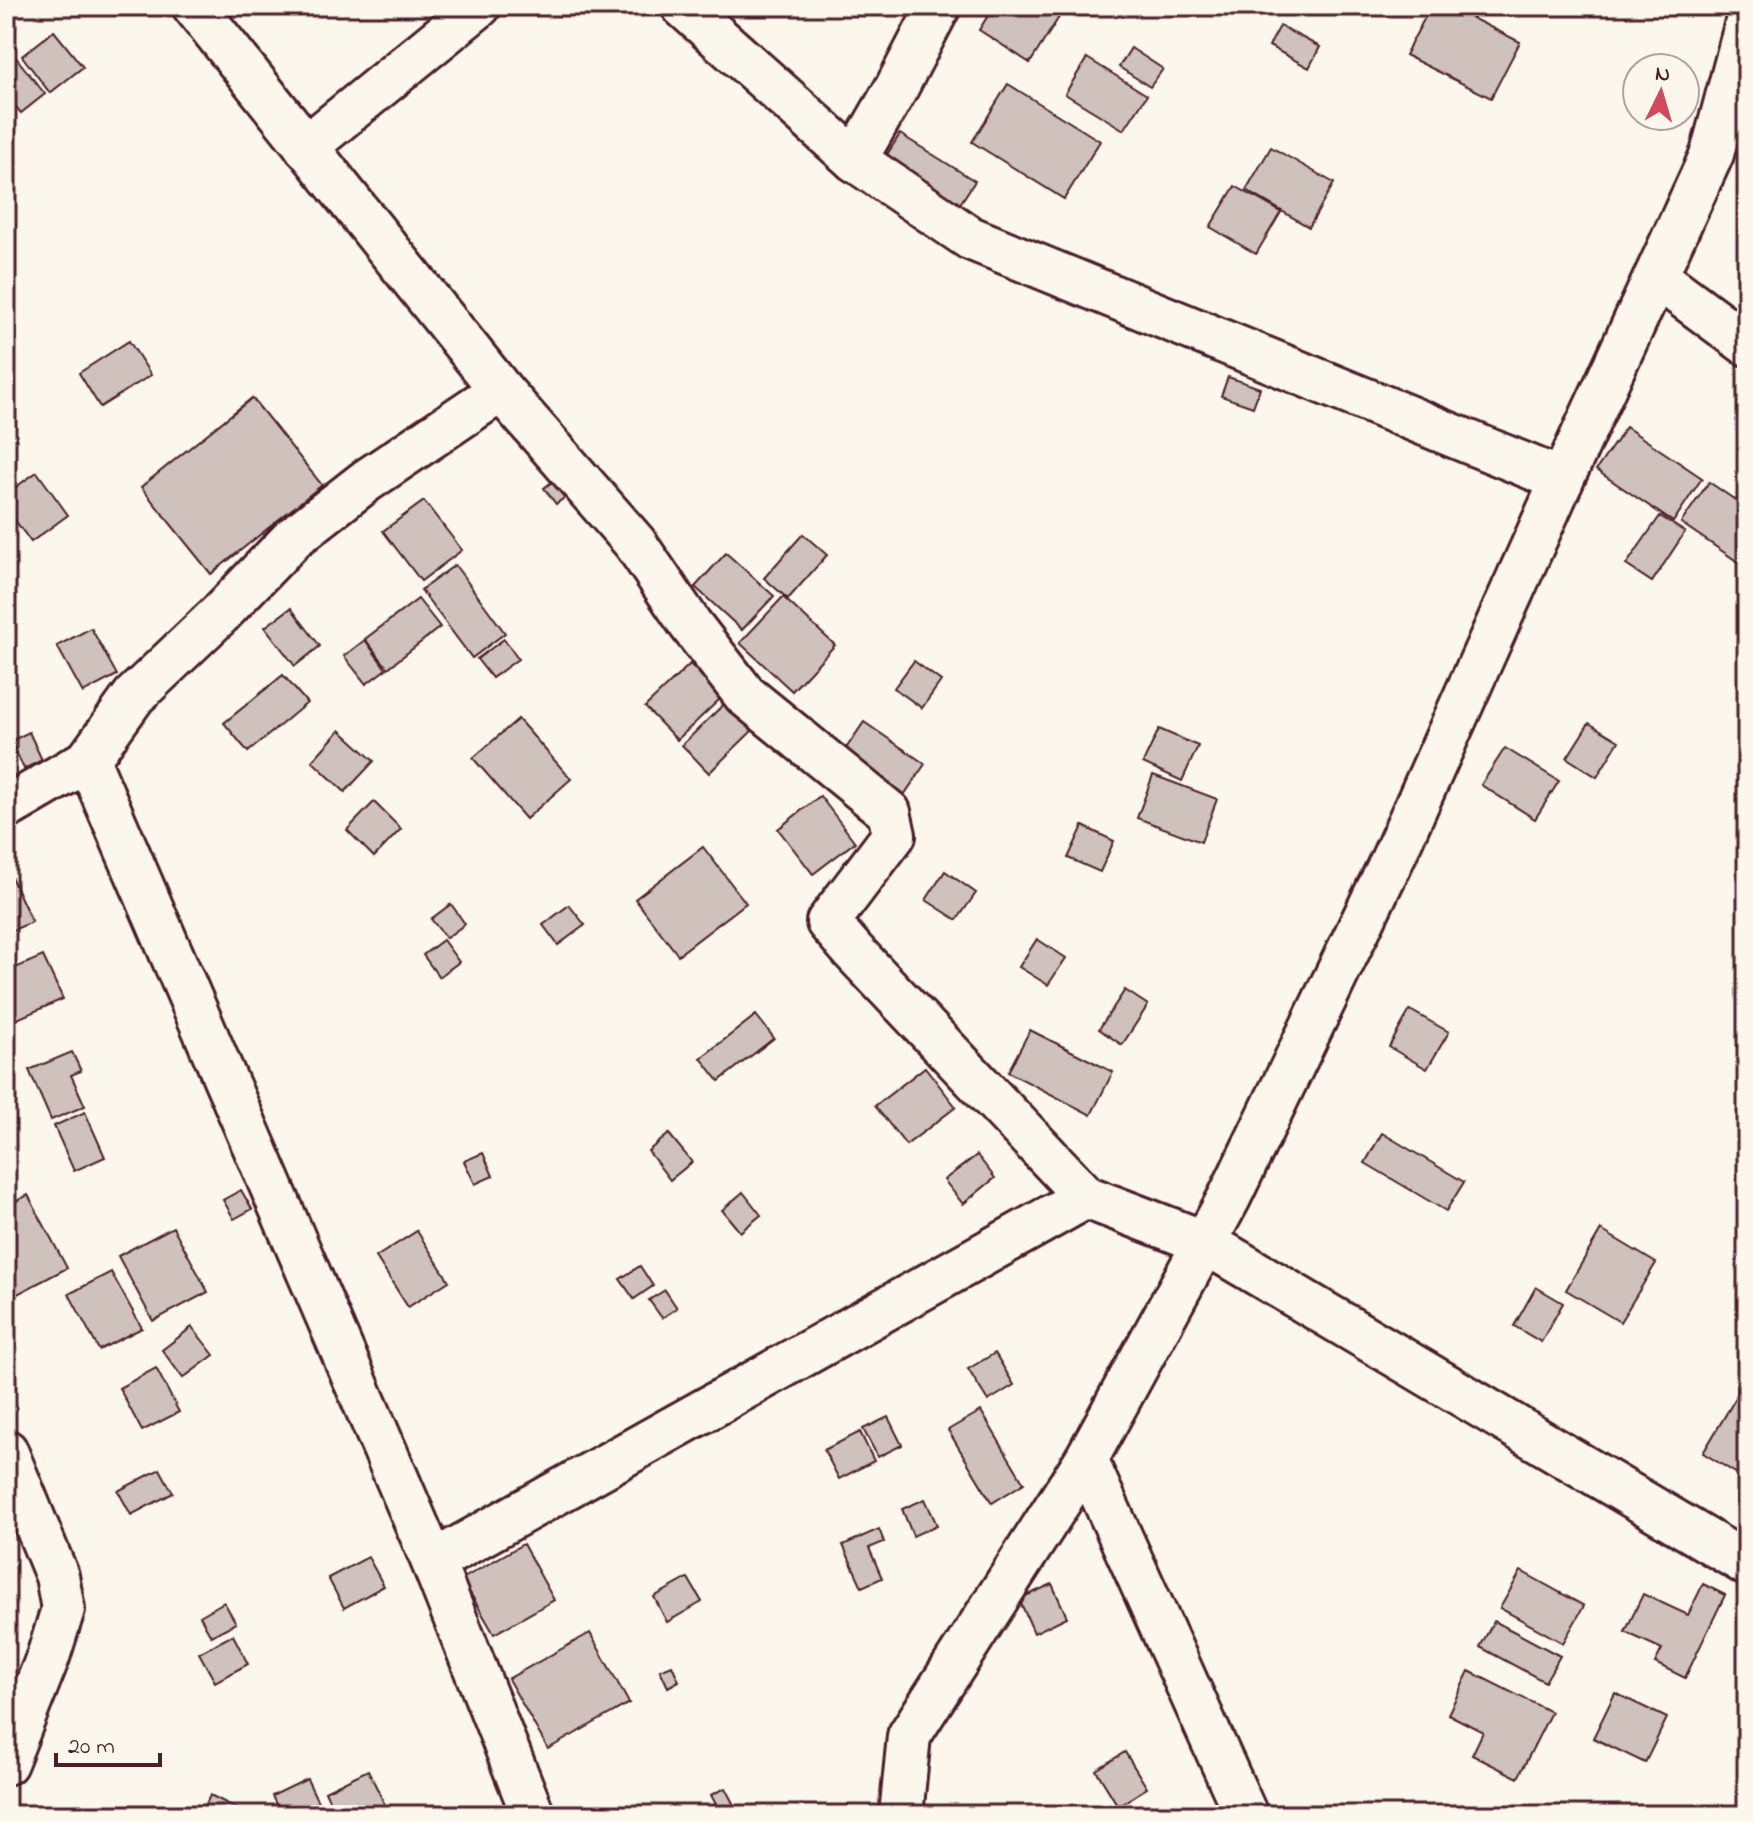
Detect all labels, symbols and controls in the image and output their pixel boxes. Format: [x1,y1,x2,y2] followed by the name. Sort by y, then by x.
[1621,52,1701,132] north arrow
[1654,58,1671,92] text: N
[56,1717,160,1767] scale bar
[68,1730,115,1765] text: 20 m

